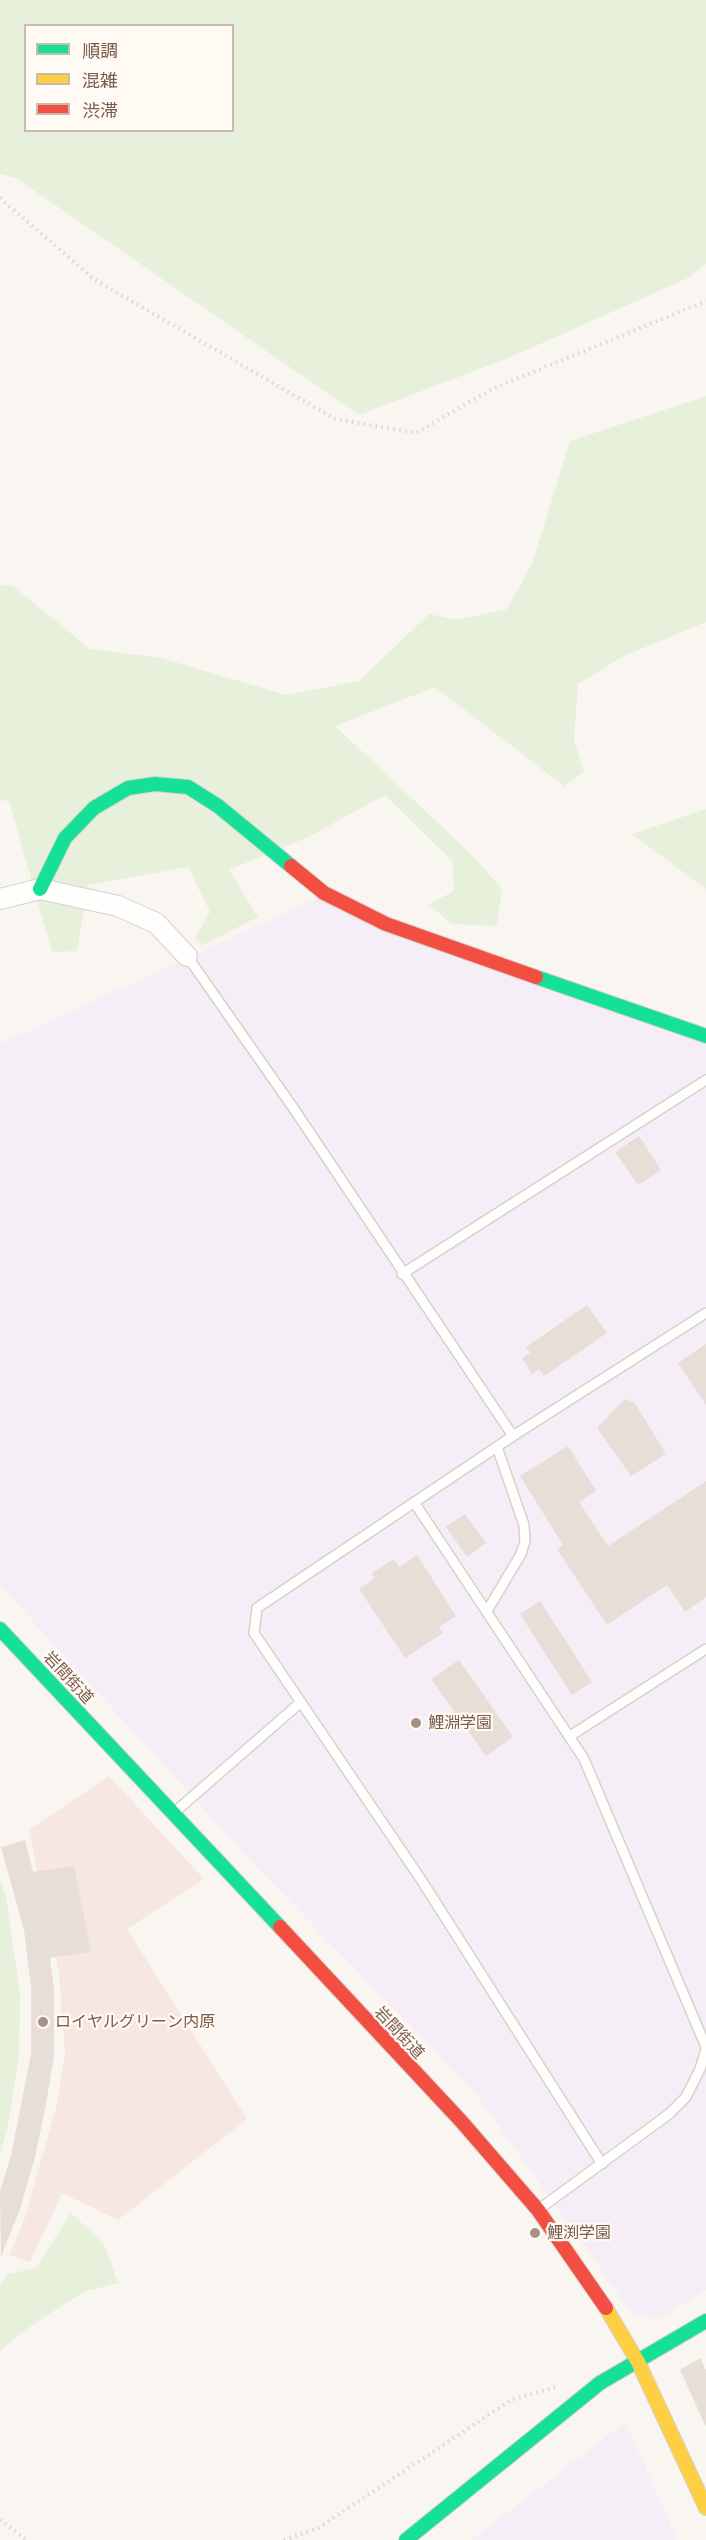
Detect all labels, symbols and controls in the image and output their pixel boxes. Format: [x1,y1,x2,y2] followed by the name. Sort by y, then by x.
[24,24,234,132] legend
[82,40,118,62] text: 順調
[82,70,118,92] text: 混雑
[82,100,118,122] text: 渋滞
[39,1648,97,1708] street label: 岩間街道
[428,1713,492,1733] place label: 鯉淵学園
[409,1716,423,1730] marker: 鯉淵学園
[370,2003,428,2063] street label: 岩間街道
[55,2012,215,2032] place label: ロイヤルグリーン内原
[36,2015,50,2029] marker: ロイヤルグリーン内原
[547,2223,611,2243] place label: 鯉渕学園
[528,2226,542,2240] marker: 鯉渕学園

